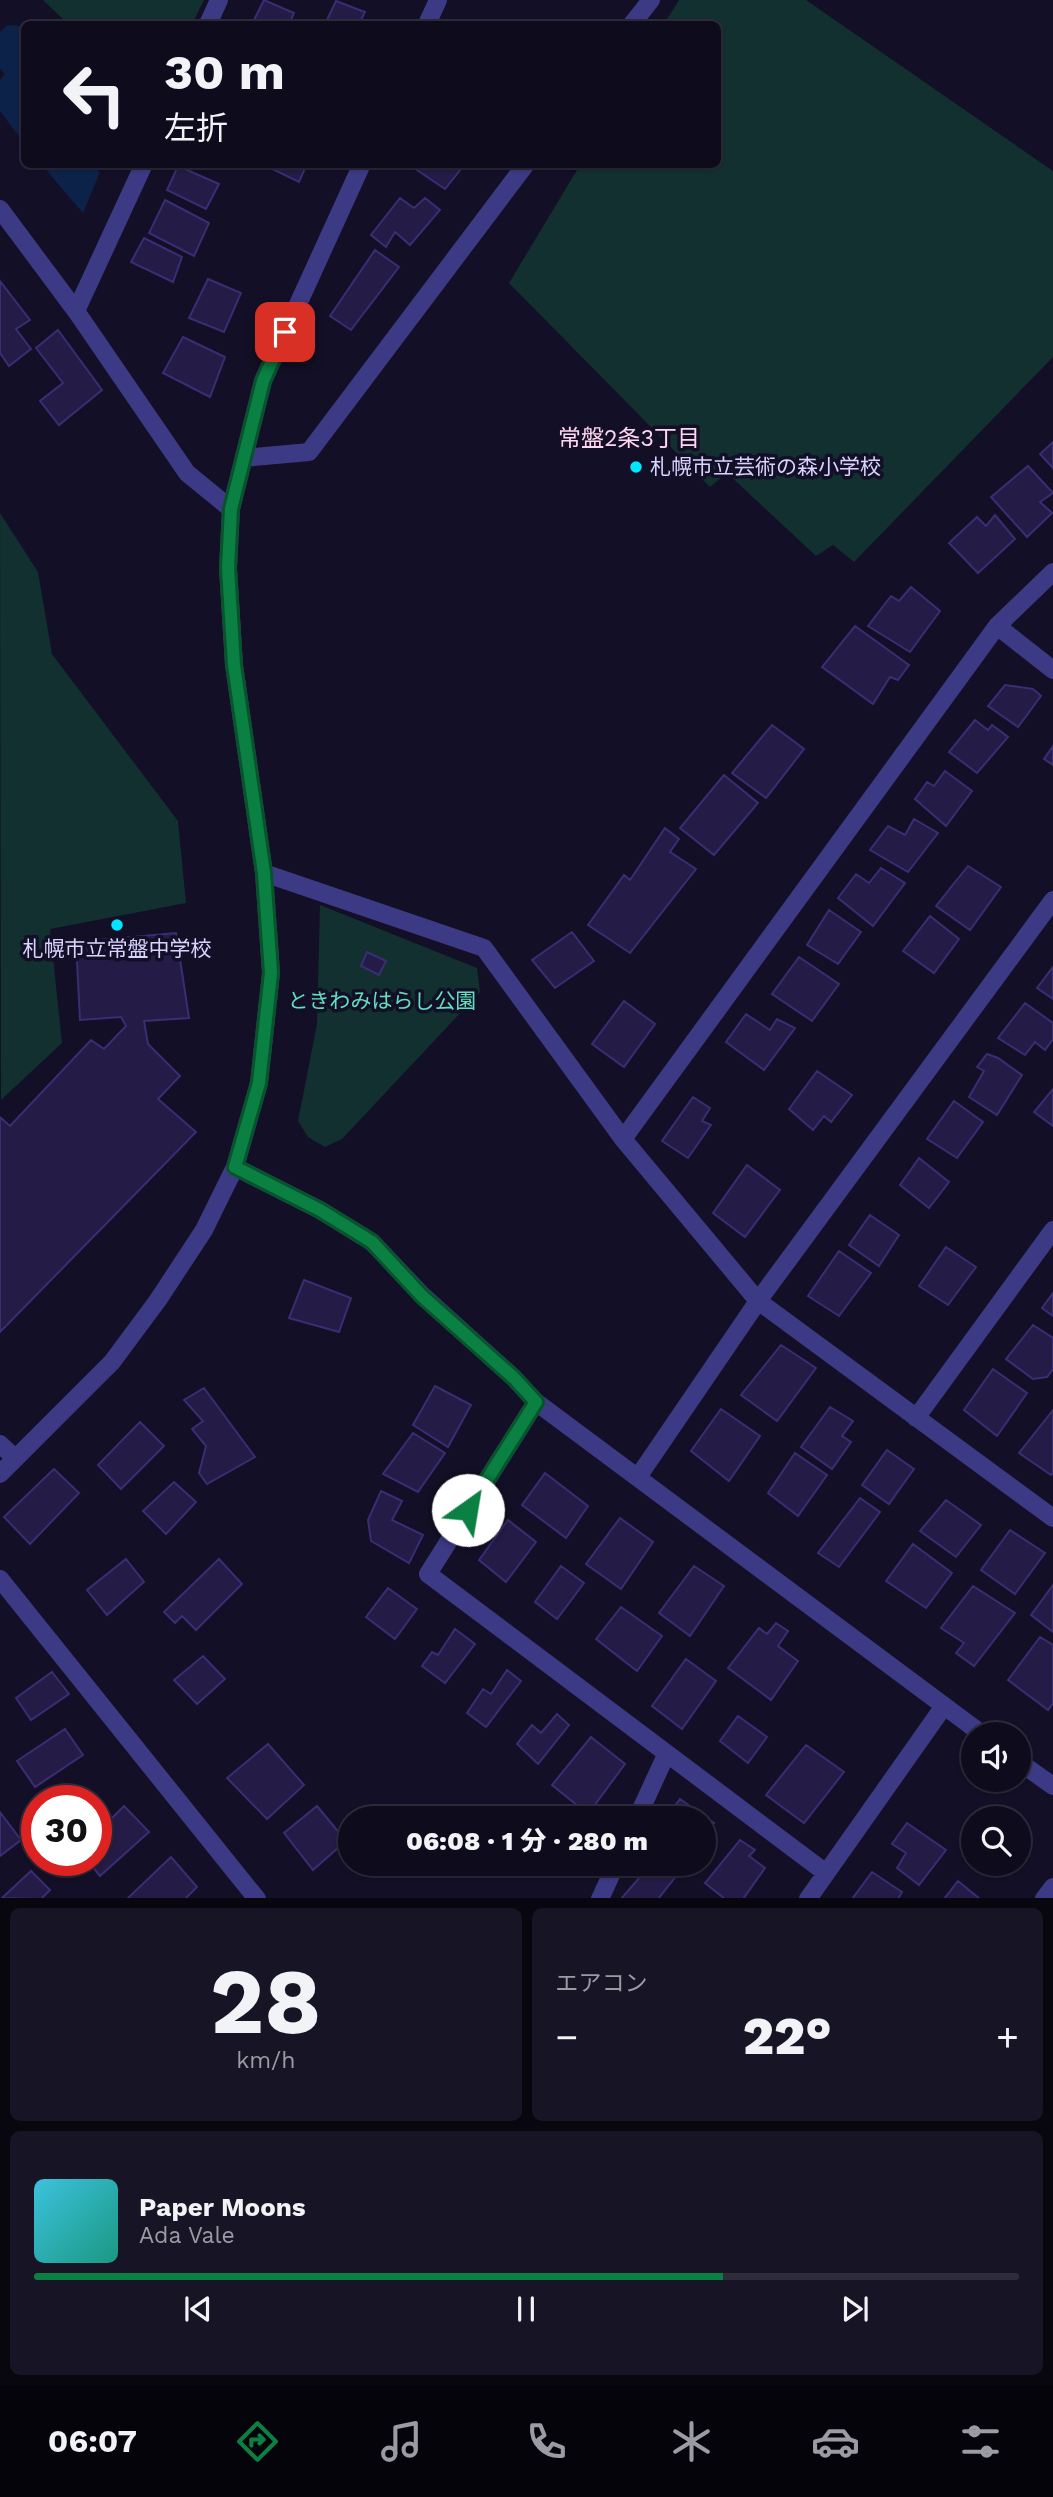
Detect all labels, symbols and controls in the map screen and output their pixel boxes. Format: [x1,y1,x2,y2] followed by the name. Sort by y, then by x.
[164,43,285,101] text: 30 m
[49,49,140,140] icon: left
[164,109,228,147] text: 左折
[255,302,315,362] pin
[266,313,304,351] icon: arrive
[558,425,700,452] district label: 常盤2条3丁目
[650,454,881,479] place label: 札幌市立芸術の森小学校
[628,459,644,475] marker: 札幌市立芸術の森小学校
[109,917,125,933] marker: 札幌市立常盤中学校
[23,936,212,961] place label: 札幌市立常盤中学校
[288,988,477,1013] park label: ときわみはらし公園
[431,1473,505,1547] position arrow
[961,1722,1031,1876] map controls
[961,1722,1031,1792] button: sound
[21,1785,112,1876] speed limit sign: 30
[961,1806,1031,1876] button: search
[406,1826,648,1856] text: 06:08 · 1 分 · 280 m
[210,1948,321,2055] text: 28
[556,1970,648,1997] text: エアコン
[743,2006,832,2067] text: 22°
[556,2015,578,2059] text: −
[996,2015,1019,2059] text: +
[236,2047,295,2074] text: km/h
[139,2192,306,2222] text: Paper Moons
[139,2222,235,2249] text: Ada Vale
[179,2290,217,2328] icon: previous
[507,2290,545,2328] icon: pause
[836,2290,874,2328] icon: next
[233,2417,282,2466] icon: directions
[377,2417,426,2466] icon: music
[522,2417,571,2466] icon: phone
[667,2417,716,2466] icon: climate
[811,2417,860,2466] icon: car
[956,2417,1005,2466] icon: filters
[48,2422,137,2460] text: 06:07

